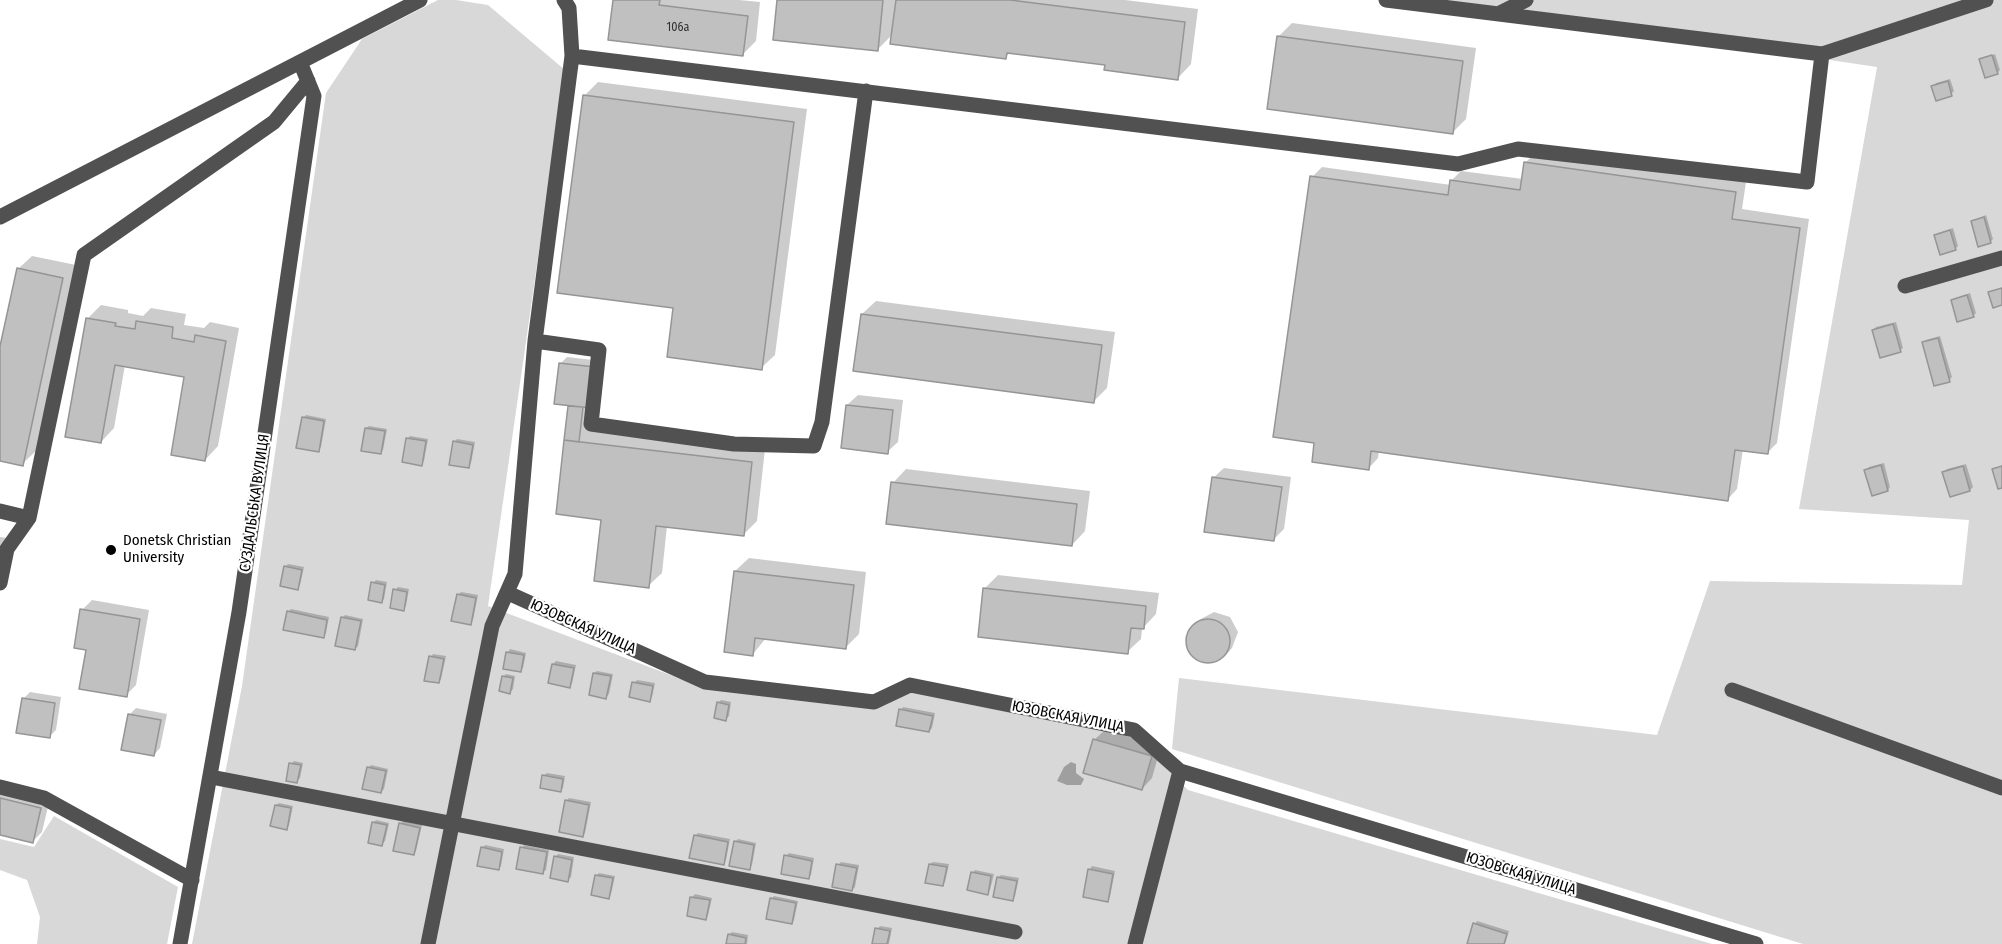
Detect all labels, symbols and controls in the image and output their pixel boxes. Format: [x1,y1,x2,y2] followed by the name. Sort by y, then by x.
[667,21,689,35] house number: 106а
[236,433,274,573] street label: СУЗДАЛЬСЬКА ВУЛИЦЯ
[123,532,231,567] place label: Donetsk Christian University
[104,543,118,557] marker: Donetsk Christian University
[527,596,639,658] street label: ЮЗОВСКАЯ УЛИЦА
[1010,697,1126,737] street label: ЮЗОВСКАЯ УЛИЦА
[1464,849,1578,899] street label: ЮЗОВСКАЯ УЛИЦА

